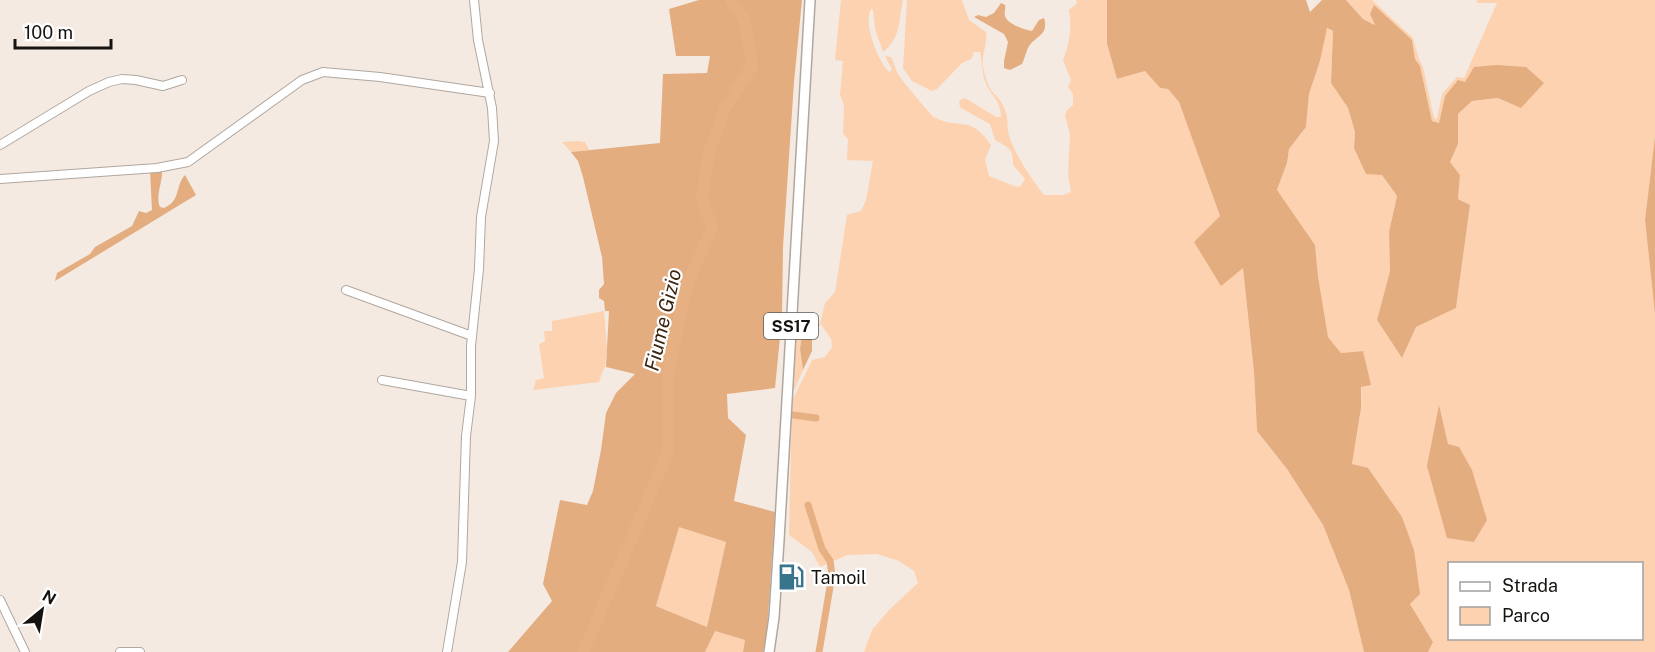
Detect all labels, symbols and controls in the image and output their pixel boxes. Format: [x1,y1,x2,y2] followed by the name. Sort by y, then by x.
[15,12,111,50] scale bar
[24,22,73,43] text: 100 m
[640,266,686,373] water label: Fiume Gizio
[764,313,818,339] road number: SS17
[776,562,806,592] fuel station icon: Tamoil
[1448,562,1643,640] legend
[811,567,866,588] place label: Tamoil
[1502,575,1558,596] text: Strada
[12,580,72,640] north arrow
[39,586,59,609] text: N
[1502,605,1550,626] text: Parco

